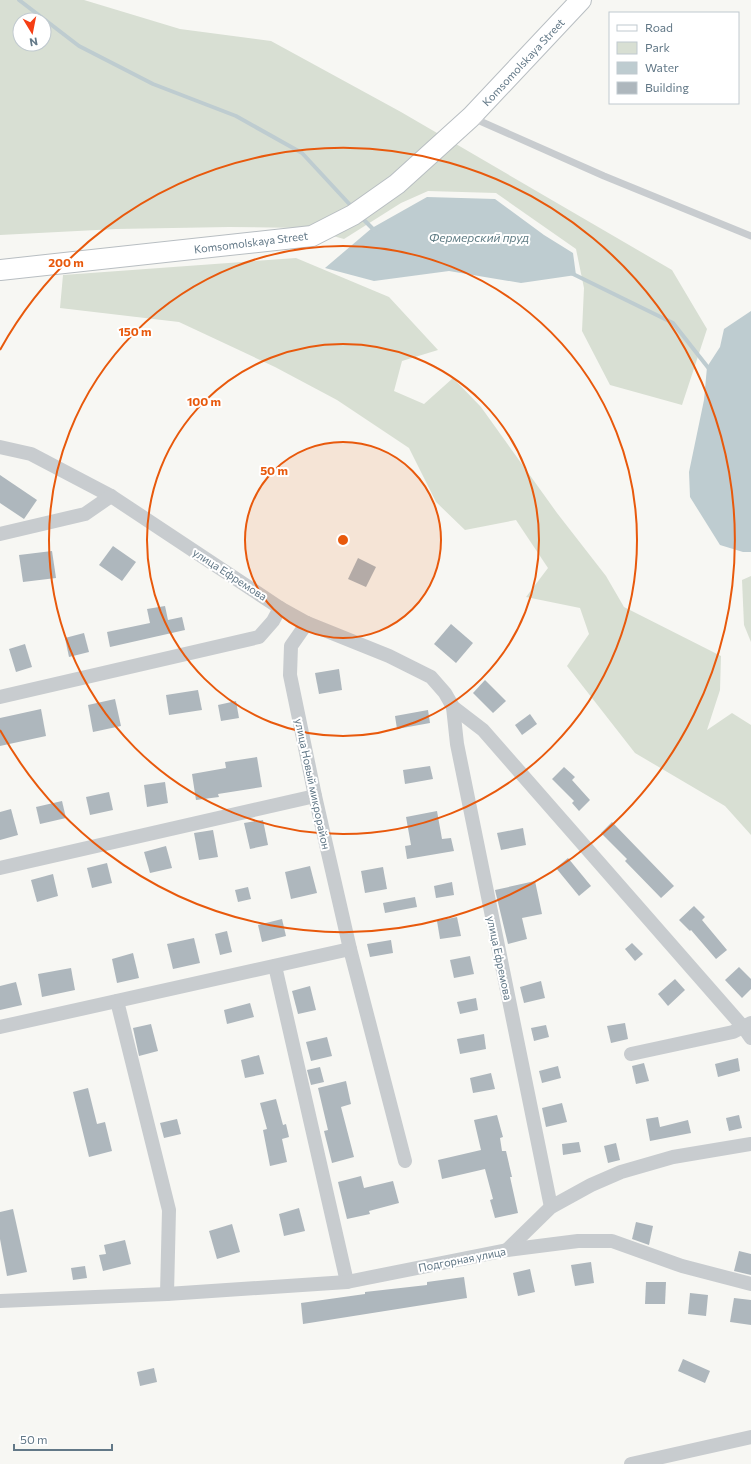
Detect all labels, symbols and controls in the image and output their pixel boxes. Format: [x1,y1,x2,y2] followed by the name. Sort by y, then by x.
[12,12,52,52] north arrow
[609,12,739,104] legend
[479,15,567,108] street label: Komsomolskaya Street
[645,20,673,34] text: Road
[29,35,39,49] text: N
[645,40,671,54] text: Park
[645,60,679,74] text: Water
[645,80,689,94] text: Building
[193,228,309,255] street label: Komsomolskaya Street
[429,230,529,244] water label: Фермерский пруд
[48,255,84,269] text: 200 m
[118,324,152,338] text: 150 m
[187,394,221,408] text: 100 m
[260,463,288,477] text: 50 m
[336,533,350,547] centre of rings
[191,545,269,603] street label: улица Ефремова
[293,717,333,851] street label: улица Новый микрорайон
[485,915,515,1001] street label: улица Ефремова
[417,1244,507,1274] street label: Подгорная улица
[14,1426,112,1452] scale bar
[20,1432,48,1446] text: 50 m

